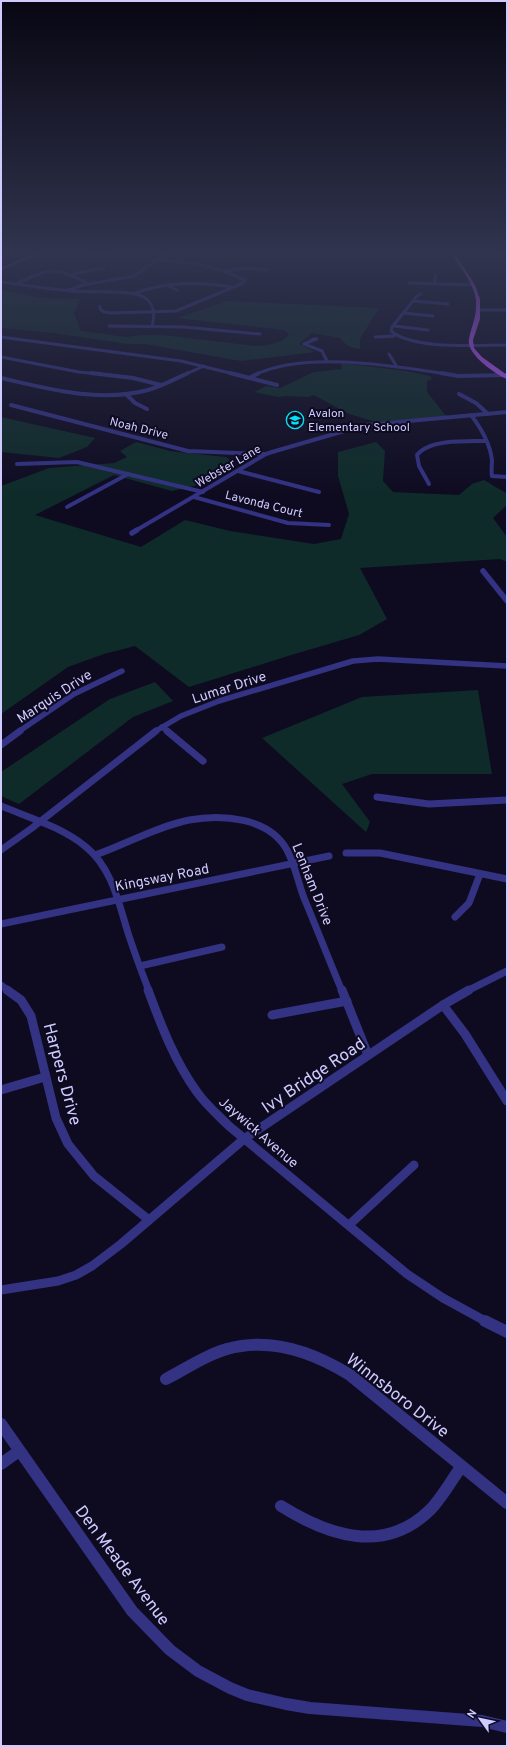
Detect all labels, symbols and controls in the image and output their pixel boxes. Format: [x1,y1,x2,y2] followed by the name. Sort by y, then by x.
[308,406,410,436] place label: Avalon Elementary School
[285,410,305,430] school or university icon: Avalon Elementary School
[108,414,170,444] street label: Noah Drive
[193,442,264,492] street label: Webster Lane
[223,488,304,522] street label: Lavonda Court
[14,667,95,728] street label: Marquis Drive
[190,668,269,708] street label: Lumar Drive
[287,841,336,928] street label: Lenham Drive
[114,861,211,896] street label: Kingsway Road
[37,1021,85,1128] street label: Harpers Drive
[258,1034,370,1119] street label: Ivy Bridge Road
[215,1094,301,1172] street label: Jaywick Avenue
[341,1349,453,1444] street label: Winnsboro Drive
[69,1502,174,1631] street label: Den Meade Avenue
[460,1699,500,1739] north arrow
[464,1707,480,1721] text: N

